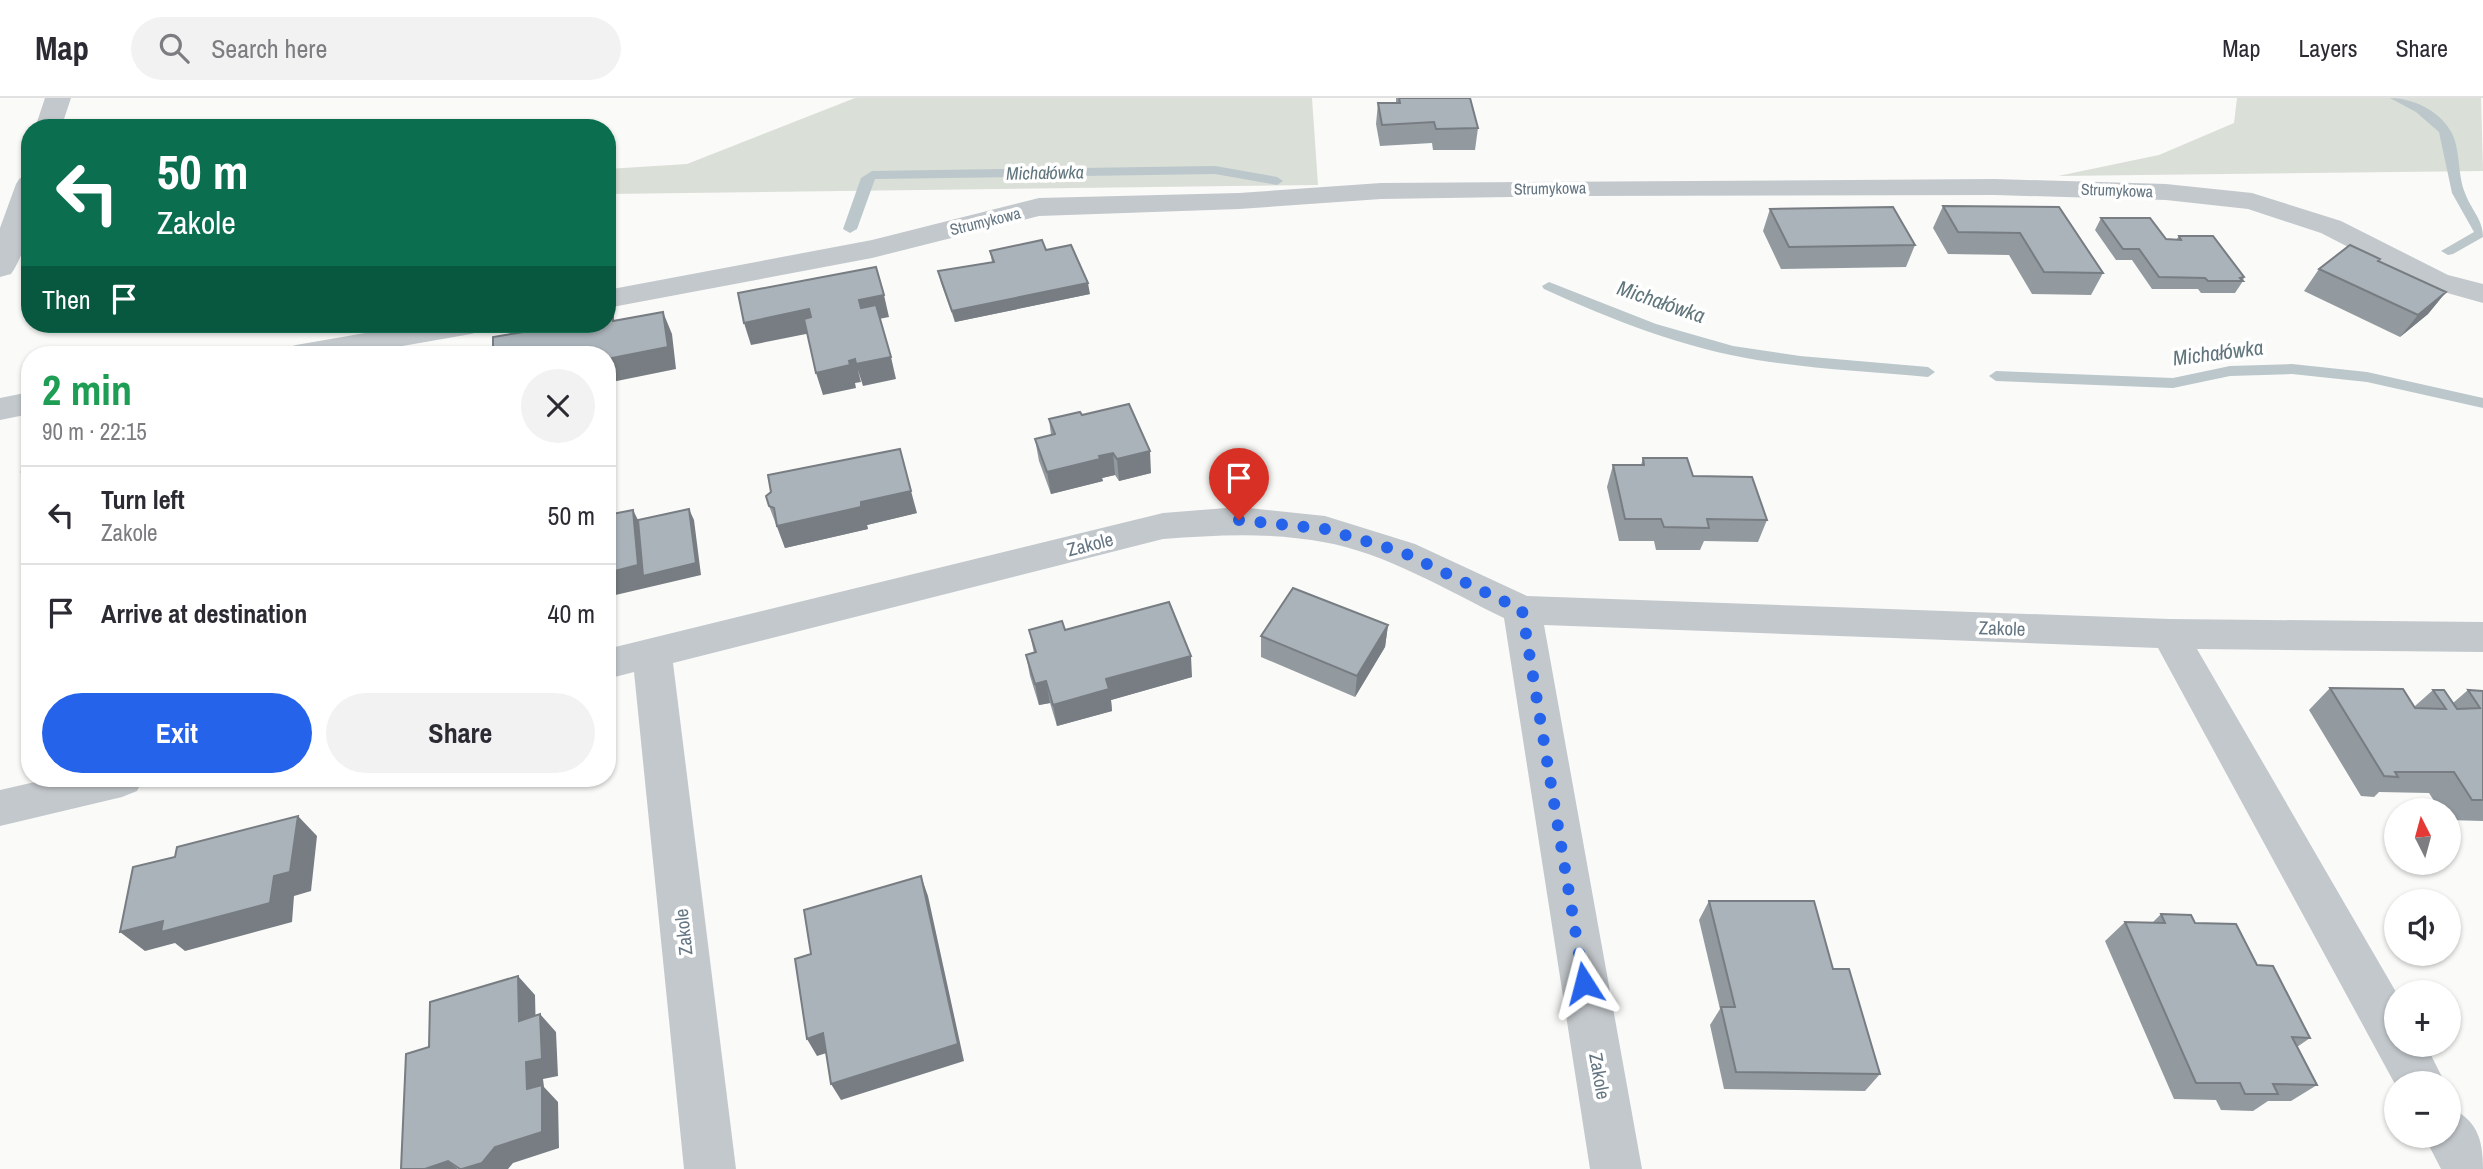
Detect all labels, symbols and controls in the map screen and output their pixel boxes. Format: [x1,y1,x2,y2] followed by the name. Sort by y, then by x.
[131,17,621,80] search box
[35,26,89,70] text: Map
[155,29,193,67] icon: search
[211,31,327,66] text: Search here
[2222,32,2260,64] text: Map
[2298,32,2357,64] text: Layers
[2395,32,2448,64] text: Share
[157,138,249,204] text: 50 m
[42,147,133,238] icon: left
[1006,159,1084,186] water label: Michałówka
[1514,176,1587,200] street label: Strumykowa
[2081,178,2154,202] street label: Strumykowa
[157,201,236,244] text: Zakole
[947,201,1023,240] street label: Strumykowa
[1613,273,1709,330] water label: Michałówka
[105,280,143,318] icon: arrive
[42,282,91,317] text: Then
[2171,333,2265,372] water label: Michałówka
[42,362,132,418] text: 2 min
[521,369,595,443] button: close
[42,416,147,447] text: 90 m · 22:15
[1209,448,1269,520] pin
[1220,459,1258,497] icon: arrive
[101,482,185,517] text: Turn left
[42,496,80,534] icon: left
[548,498,595,533] text: 50 m
[101,517,158,548] text: Zakole
[1064,526,1116,562] street label: Zakole
[42,594,80,632] icon: arrive
[101,596,307,631] text: Arrive at destination
[548,596,595,631] text: 40 m
[1978,614,2026,642] street label: Zakole
[42,693,312,773] button: Exit
[326,693,595,773] button: Share
[2384,798,2460,875] north arrow
[2384,798,2461,1148] map controls
[2384,889,2461,966] button: sound
[668,907,698,957] street label: Zakole
[1547,946,1621,1020] position arrow
[2384,980,2461,1057] button: +
[1583,1051,1617,1101] street label: Zakole
[2384,1071,2461,1148] button: −

